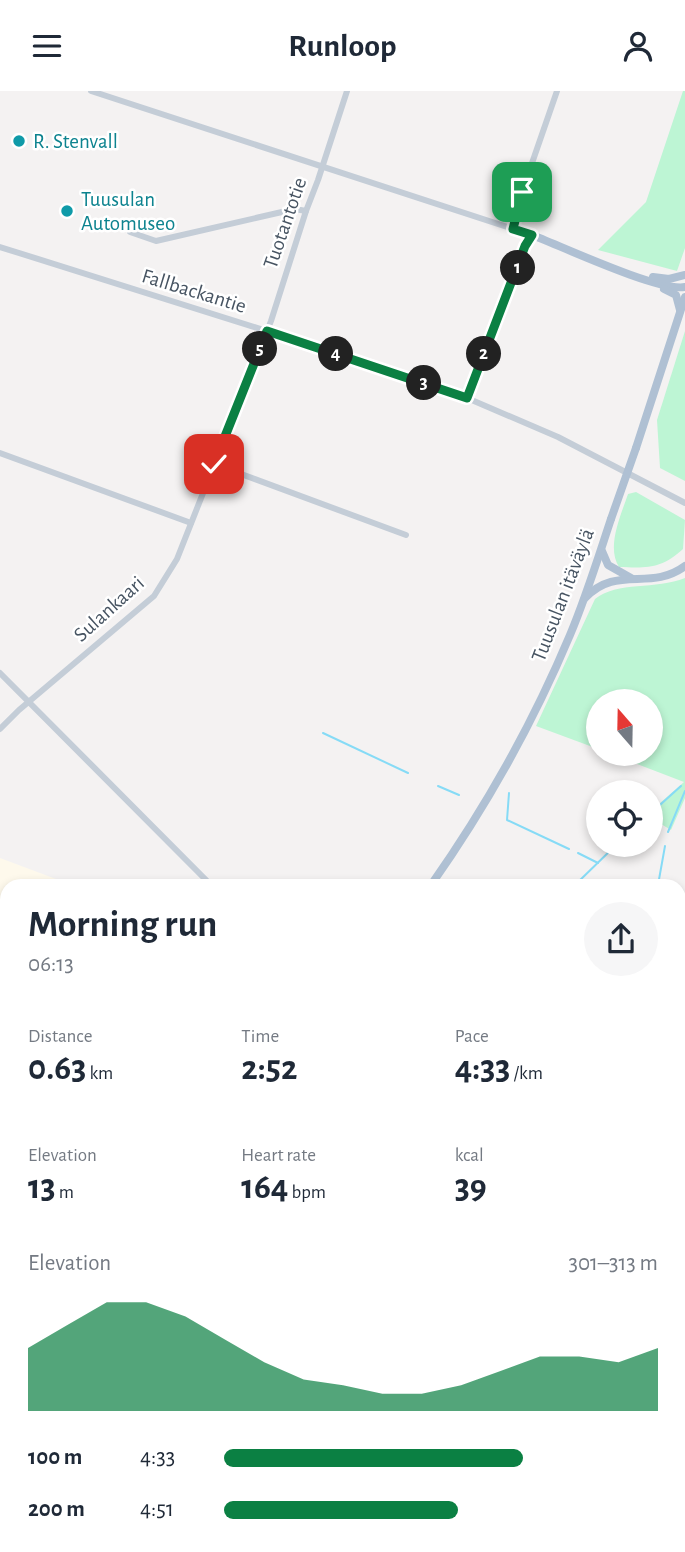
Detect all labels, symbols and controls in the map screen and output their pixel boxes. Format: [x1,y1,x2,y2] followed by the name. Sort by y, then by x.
[28,27,66,65] icon: menu
[619,27,657,65] icon: person
[288,30,397,62] text: Runloop
[33,131,118,152] place label: R. Stenvall
[11,133,27,149] marker: R. Stenvall
[492,162,552,222] pin
[503,173,541,211] icon: arrive
[260,175,310,271] street label: Tuotantotie
[81,189,175,234] place label: Tuusulan Automuseo
[59,203,75,219] marker: Tuusulan Automuseo
[500,251,536,285] pin: 1
[514,258,521,277] text: 1
[139,265,249,317] street label: Fallbackantie
[243,331,278,367] pin: 5
[318,337,354,371] pin: 4
[466,337,502,371] pin: 2
[255,339,264,358] text: 5
[331,344,340,363] text: 4
[479,344,488,363] text: 2
[406,365,442,401] pin: 3
[419,373,428,392] text: 3
[184,434,244,494] pin
[195,445,233,483] icon: check
[528,525,598,664] street label: Tuusulan itäväylä
[70,572,148,646] street label: Sulankaari
[586,689,663,767] north arrow
[586,689,663,857] map controls
[586,780,663,857] button: locate
[584,902,658,976] button: share
[28,906,217,944] text: Morning run
[28,953,74,976] text: 06:13
[28,1027,92,1046] text: Distance
[241,1027,279,1046] text: Time
[455,1027,489,1046] text: Pace
[28,1051,86,1086] text: 0.63
[241,1051,297,1086] text: 2:52
[455,1051,510,1086] text: 4:33
[86,1064,113,1083] text: km
[510,1064,543,1083] text: /km
[28,1146,97,1165] text: Elevation
[241,1146,316,1165] text: Heart rate
[455,1146,484,1165] text: kcal
[28,1170,56,1205] text: 13
[241,1170,288,1205] text: 164
[455,1170,487,1205] text: 39
[56,1183,74,1202] text: m
[288,1183,326,1202] text: bpm
[28,1252,111,1275] text: Elevation
[568,1252,658,1275] text: 301–313 m
[28,1446,82,1469] text: 100 m
[140,1446,175,1469] text: 4:33
[28,1498,85,1521] text: 200 m
[140,1498,174,1521] text: 4:51

